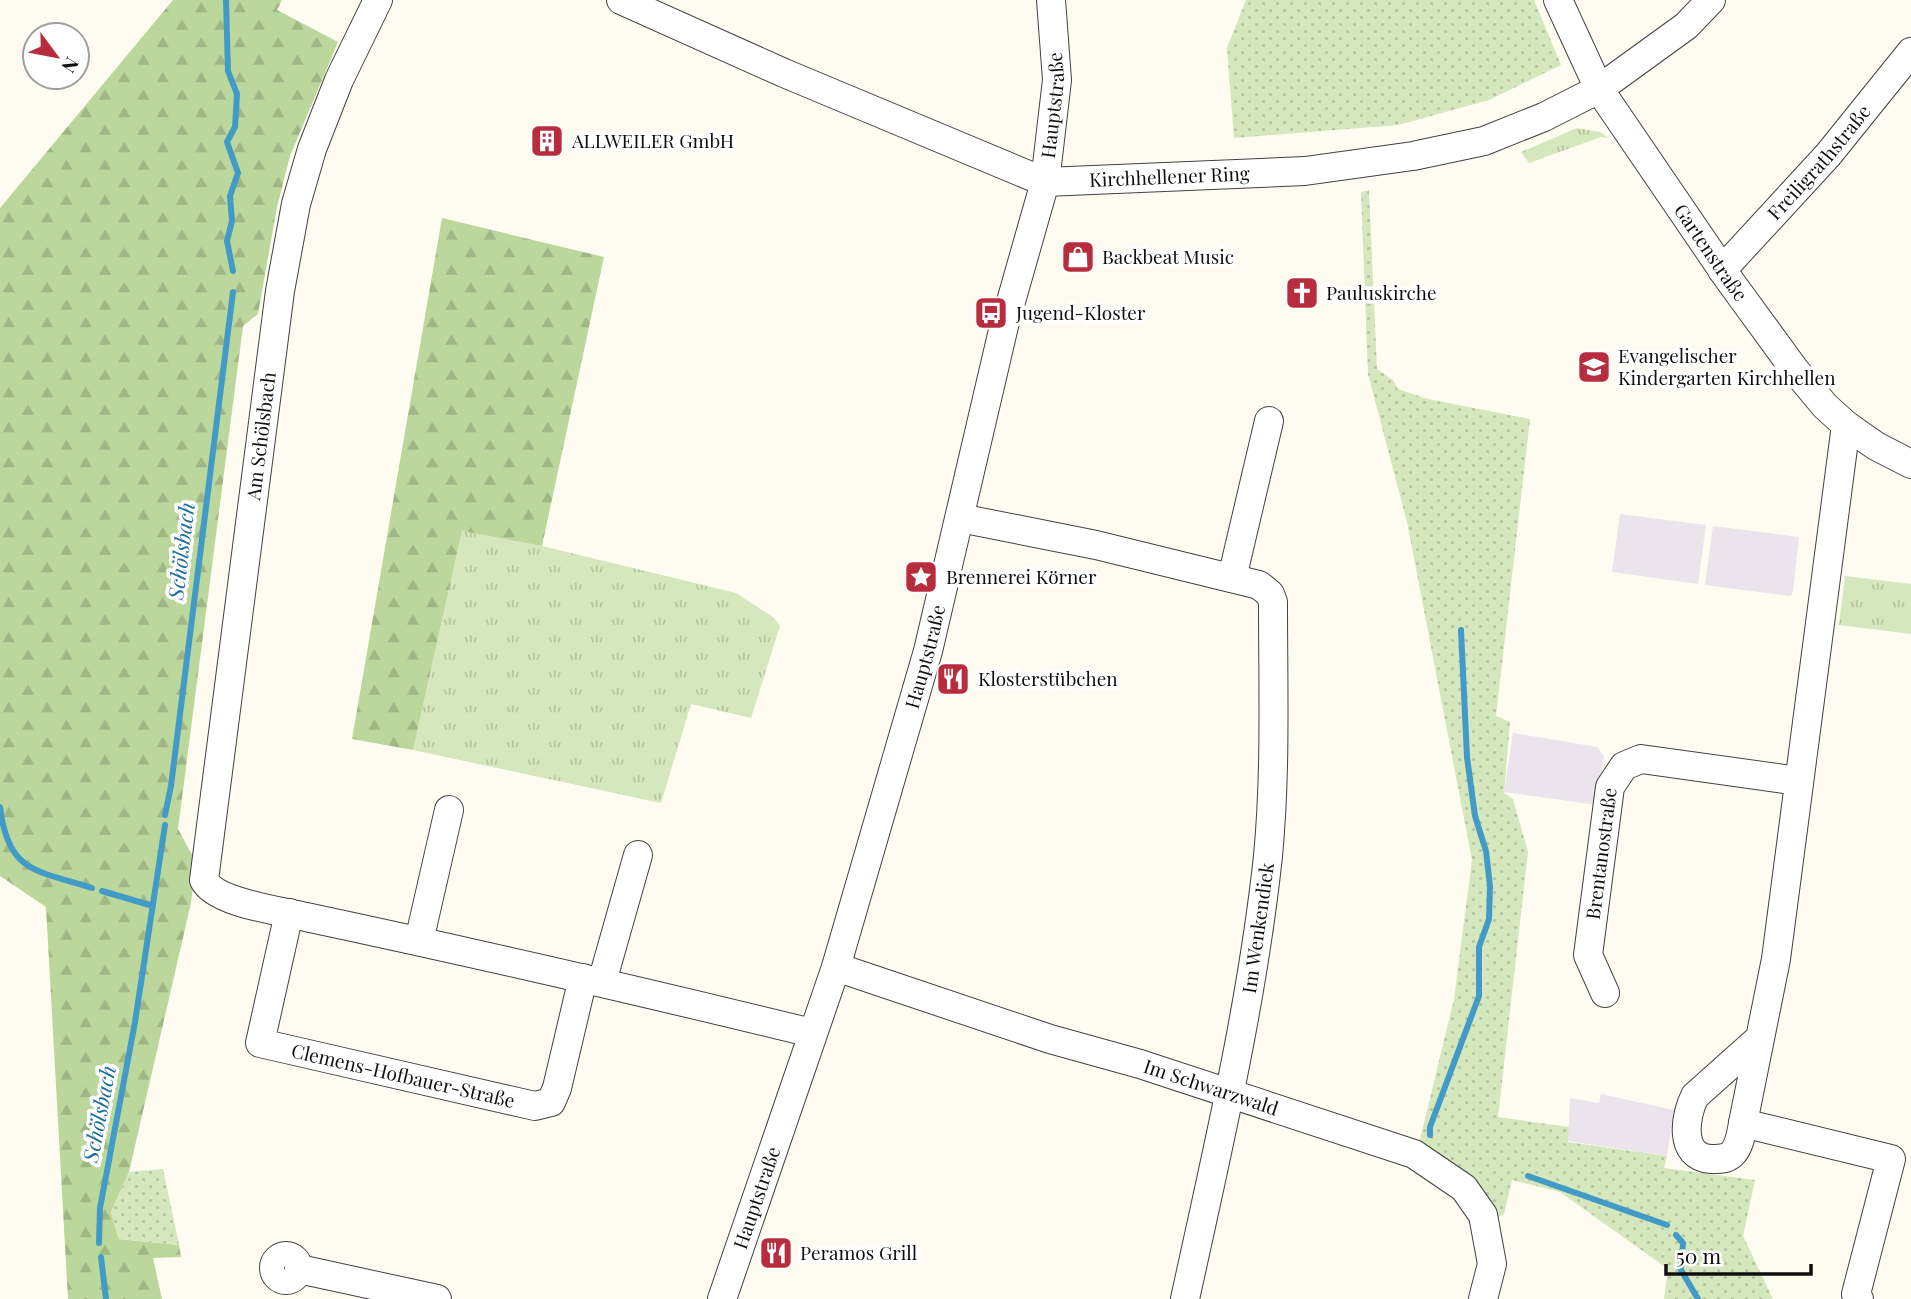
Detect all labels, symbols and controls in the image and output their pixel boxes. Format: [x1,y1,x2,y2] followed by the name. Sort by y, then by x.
[21,21,91,91] north arrow
[1034,51,1069,159] street label: Hauptstraße
[56,53,86,78] text: N
[1761,99,1876,225] street label: Freiligrathstraße
[528,122,566,160] building icon: ALLWEILER GmbH
[571,127,734,153] place label: ALLWEILER GmbH
[1089,159,1250,192] street label: Kirchhellener Ring
[1669,198,1754,306] street label: Gartenstraße
[1059,238,1097,276] shop icon: Backbeat Music
[1102,243,1234,269] place label: Backbeat Music
[1283,274,1321,312] church icon: Pauluskirche
[1326,279,1437,305] place label: Pauluskirche
[972,294,1010,332] bus stop icon: Jugend-Kloster
[1015,299,1146,325] place label: Jugend-Kloster
[1618,342,1836,390] place label: Evangelischer Kindergarten Kirchhellen
[1575,348,1613,386] school or university icon: Evangelischer Kindergarten Kirchhellen
[239,370,281,502] street label: Am Schölsbach
[160,500,200,602] water label: Schölsbach
[902,558,940,596] place icon: Brennerei Körner
[946,563,1097,589] place label: Brennerei Körner
[898,602,950,711] street label: Hauptstraße
[934,660,972,698] restaurant icon: Klosterstübchen
[978,665,1118,691] place label: Klosterstübchen
[1579,786,1622,921] street label: Brentanostraße
[1235,860,1279,995] street label: Im Wenkendiek
[289,1037,518,1113] street label: Clemens-Hofbauer-Straße
[1141,1052,1282,1121] street label: Im Schwarzwald
[75,1063,121,1165] water label: Schölsbach
[726,1143,785,1252] street label: Hauptstraße
[1666,1232,1811,1276] scale bar
[757,1234,795,1272] restaurant icon: Peramos Grill
[800,1239,918,1265] place label: Peramos Grill
[1676,1241,1722,1269] text: 50 m

